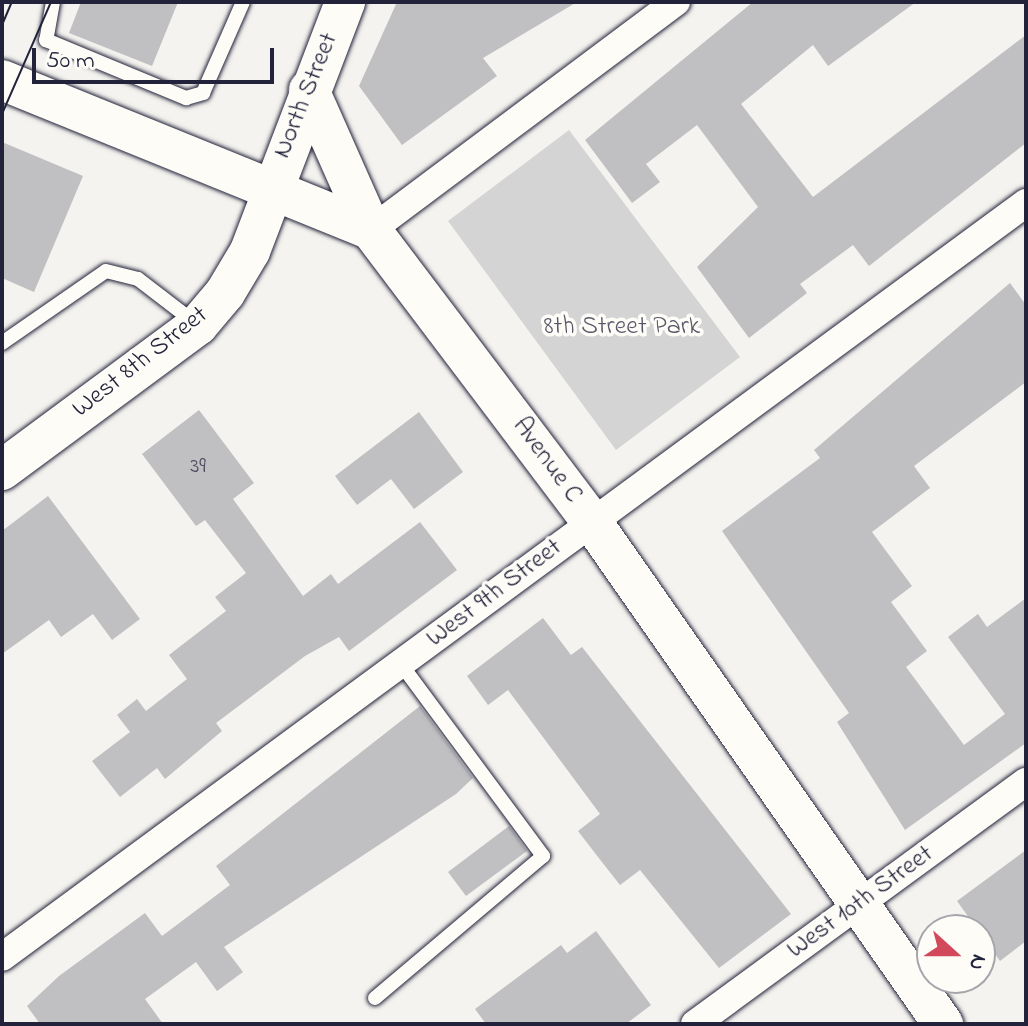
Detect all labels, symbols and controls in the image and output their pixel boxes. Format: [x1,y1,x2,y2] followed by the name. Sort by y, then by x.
[268,29,346,163] street label: North Street
[36,32,278,82] scale bar
[46,44,95,79] text: 50 m
[67,300,215,426] street label: West 8th Street
[544,312,700,344] park label: 8th Street Park
[504,412,588,510] street label: Avenue C
[190,455,206,481] house number: 39
[421,533,569,655] street label: West 9th Street
[782,840,940,966] street label: West 10th Street
[916,914,996,994] north arrow
[959,949,994,975] text: N

